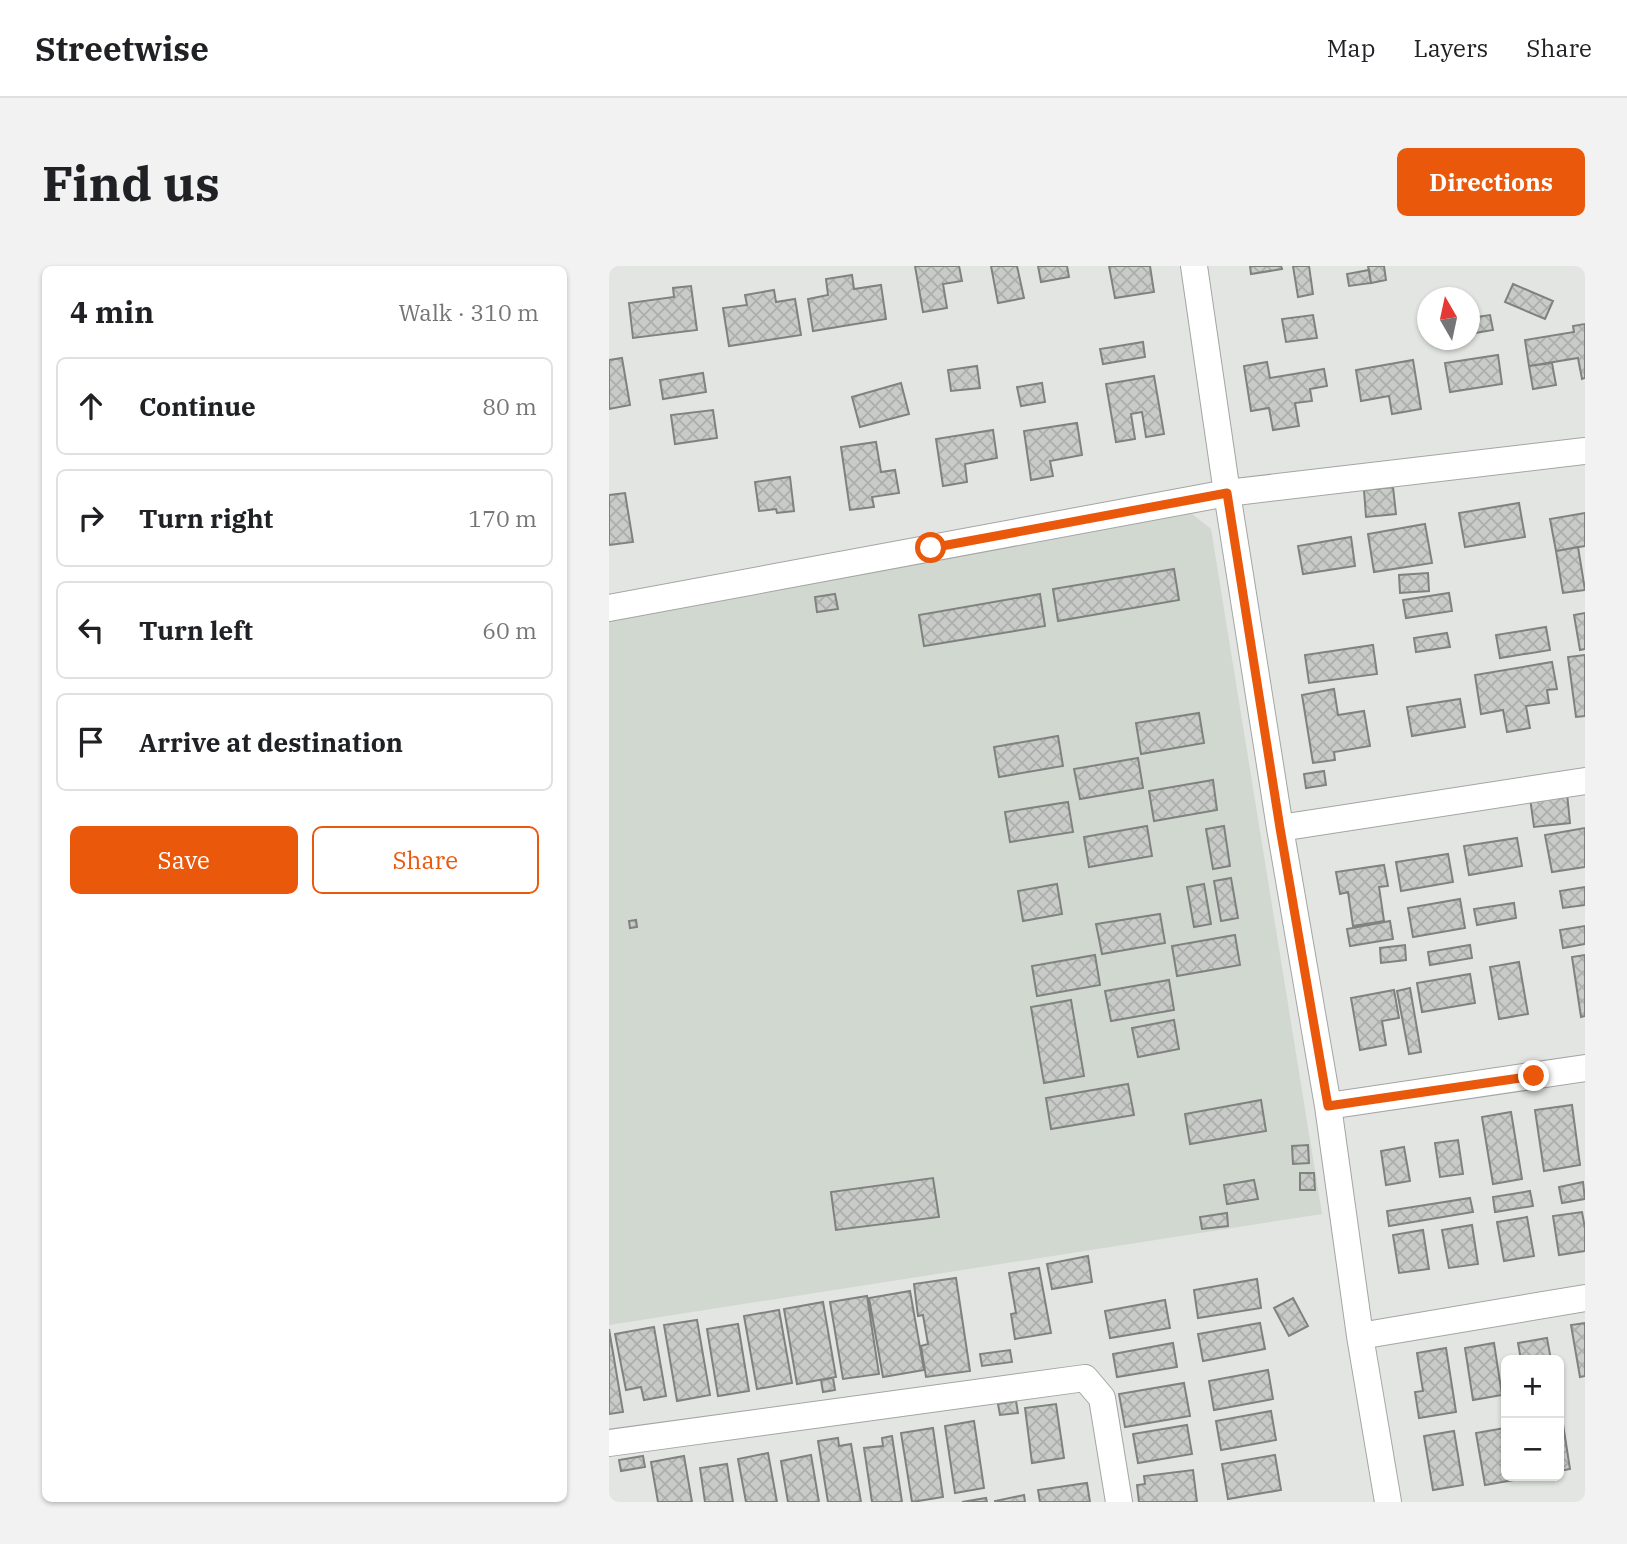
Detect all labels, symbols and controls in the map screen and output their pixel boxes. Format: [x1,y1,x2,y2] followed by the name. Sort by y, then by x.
[35,27,209,70] text: Streetwise
[1327,32,1375,64] text: Map
[1413,32,1488,64] text: Layers
[1526,32,1592,64] text: Share
[1397,148,1585,216] button: Directions
[42,151,220,214] text: Find us
[1417,287,1480,350] north arrow
[70,292,154,331] text: 4 min
[398,297,539,327] text: Walk · 310 m
[72,387,110,425] icon: ahead
[139,389,256,423] text: Continue
[482,391,537,421] text: 80 m
[72,499,110,537] icon: right
[139,501,273,535] text: Turn right
[468,503,537,533] text: 170 m
[915,532,946,563] route start
[72,611,110,649] icon: left
[139,613,253,647] text: Turn left
[482,615,537,645] text: 60 m
[72,723,110,761] icon: arrive
[139,725,403,759] text: Arrive at destination
[70,826,298,894] button: Save
[312,826,539,894] button: Share
[1518,1060,1549,1091] route end
[1501,1355,1564,1481] map controls
[1501,1355,1564,1418] button: +
[1501,1418,1564,1481] button: −

